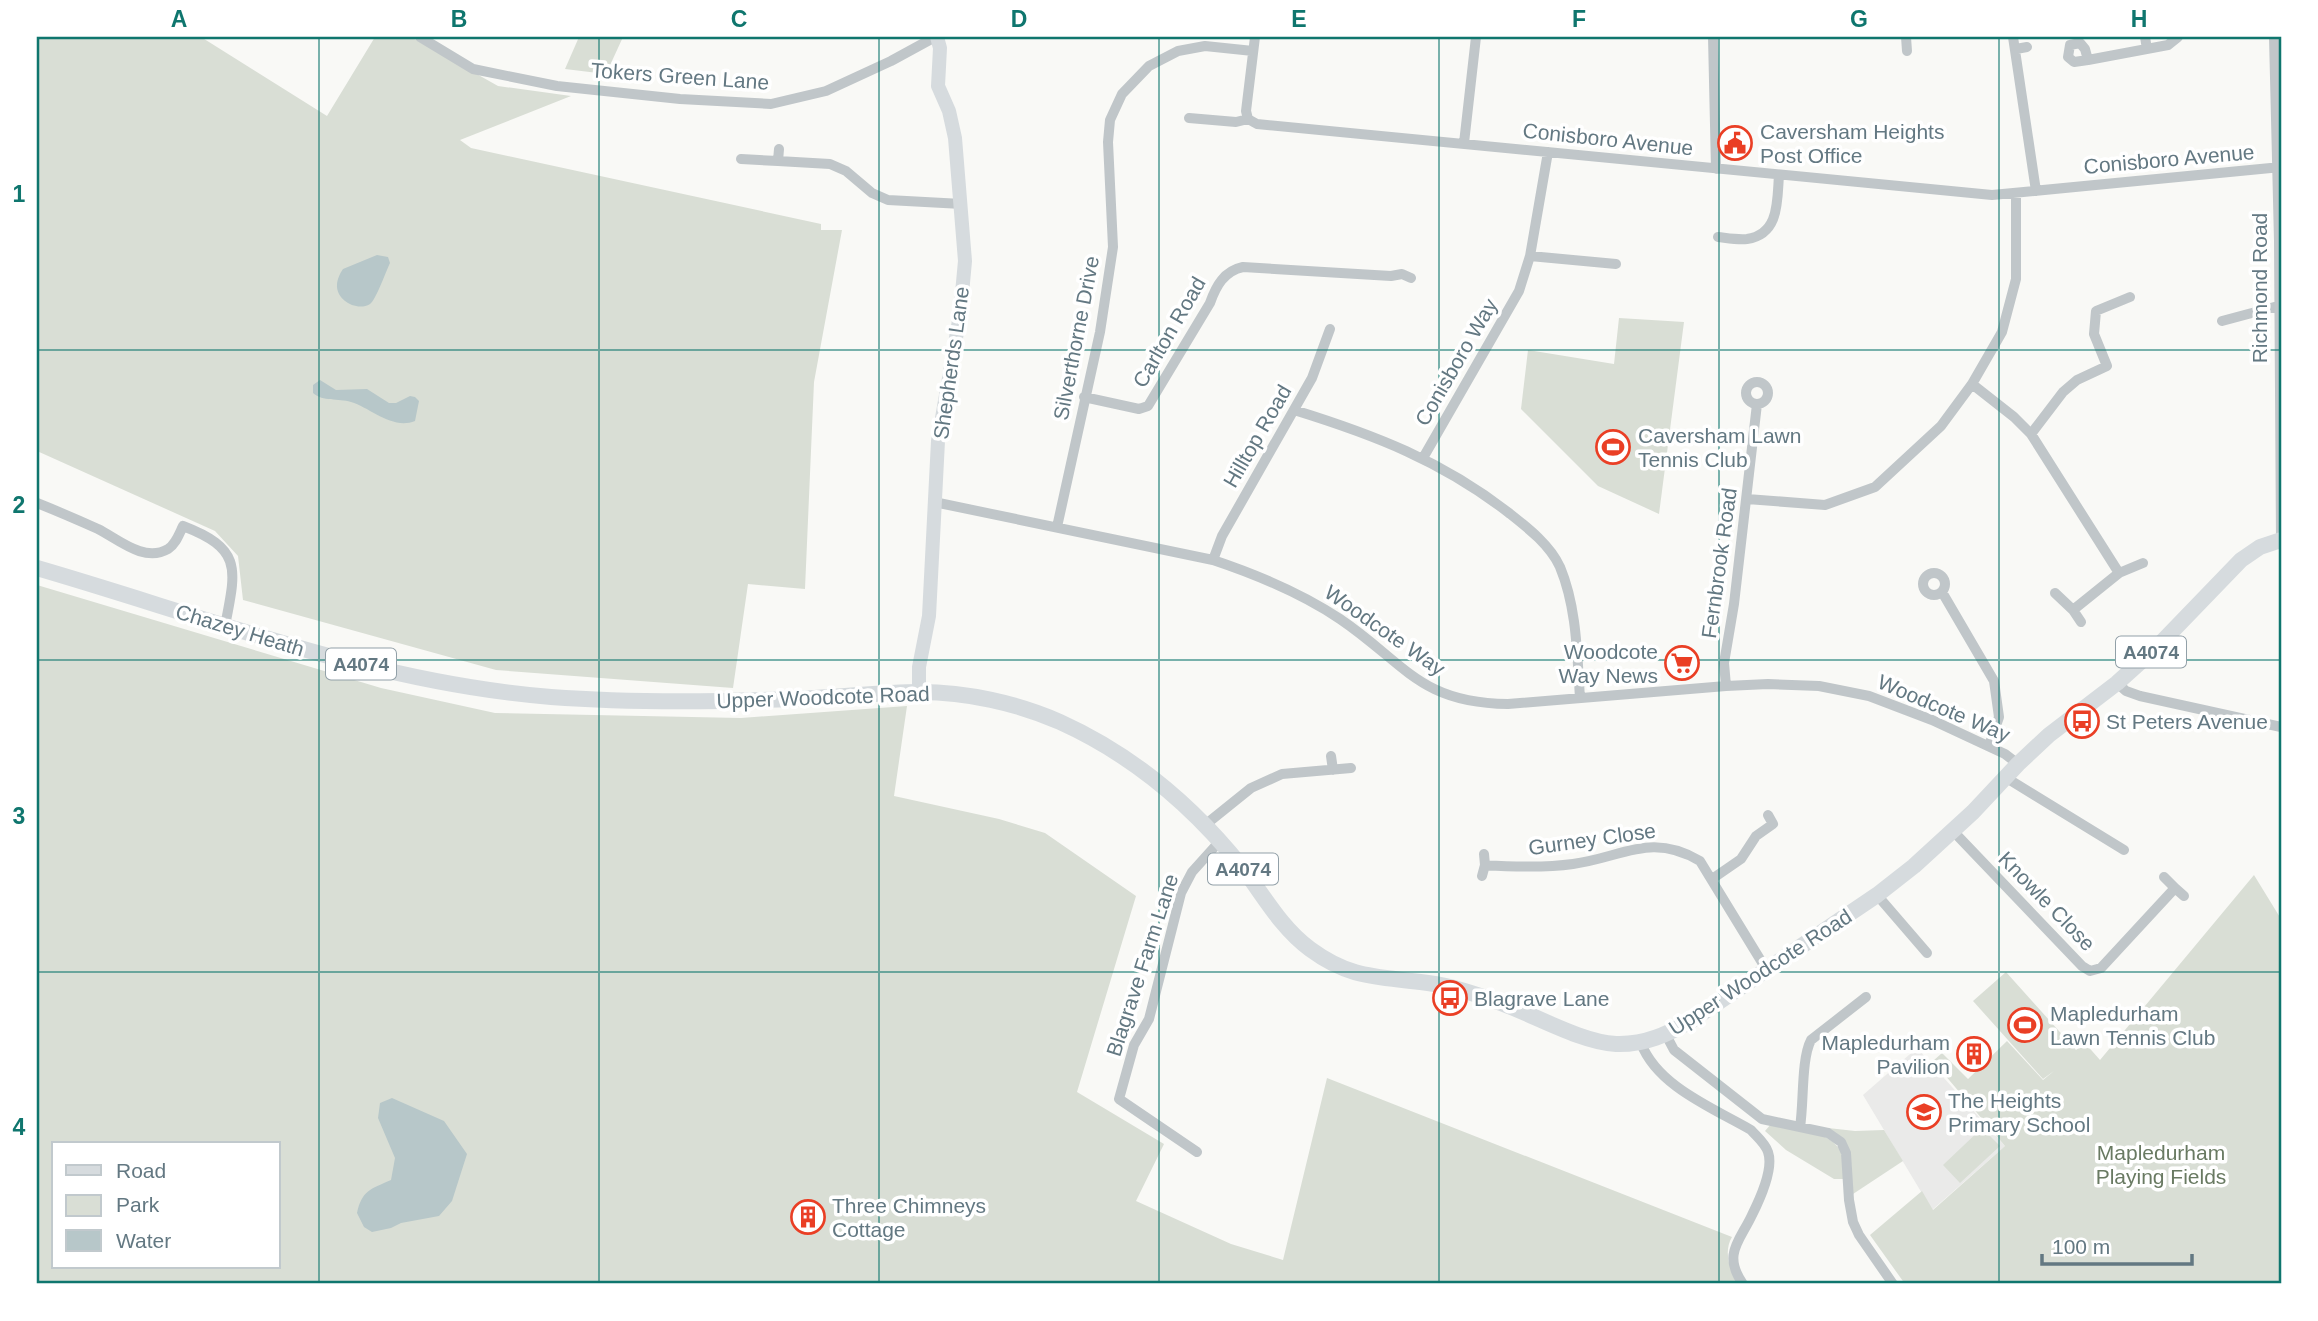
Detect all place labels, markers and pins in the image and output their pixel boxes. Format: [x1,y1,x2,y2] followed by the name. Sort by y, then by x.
[1760,120,1944,167] place label: Caversham Heights Post Office
[1716,124,1754,162] public building icon: Caversham Heights Post Office
[1638,424,1801,471] place label: Caversham Lawn Tennis Club
[1594,428,1632,466] sports icon: Caversham Lawn Tennis Club
[1558,640,1658,687] place label: Woodcote Way News
[1663,644,1701,682] supermarket icon: Woodcote Way News
[2063,702,2101,740] bus stop icon: St Peters Avenue
[2106,710,2268,733] place label: St Peters Avenue
[1431,979,1469,1017] bus stop icon: Blagrave Lane
[1474,987,1609,1010] place label: Blagrave Lane
[2050,1002,2215,1049] place label: Mapledurham Lawn Tennis Club
[2006,1006,2044,1044] sports icon: Mapledurham Lawn Tennis Club
[1822,1031,1950,1078] place label: Mapledurham Pavilion
[1955,1035,1993,1073] building icon: Mapledurham Pavilion
[1948,1089,2090,1136] place label: The Heights Primary School
[1905,1093,1943,1131] school or university icon: The Heights Primary School
[832,1194,986,1241] place label: Three Chimneys Cottage
[789,1198,827,1236] building icon: Three Chimneys Cottage

